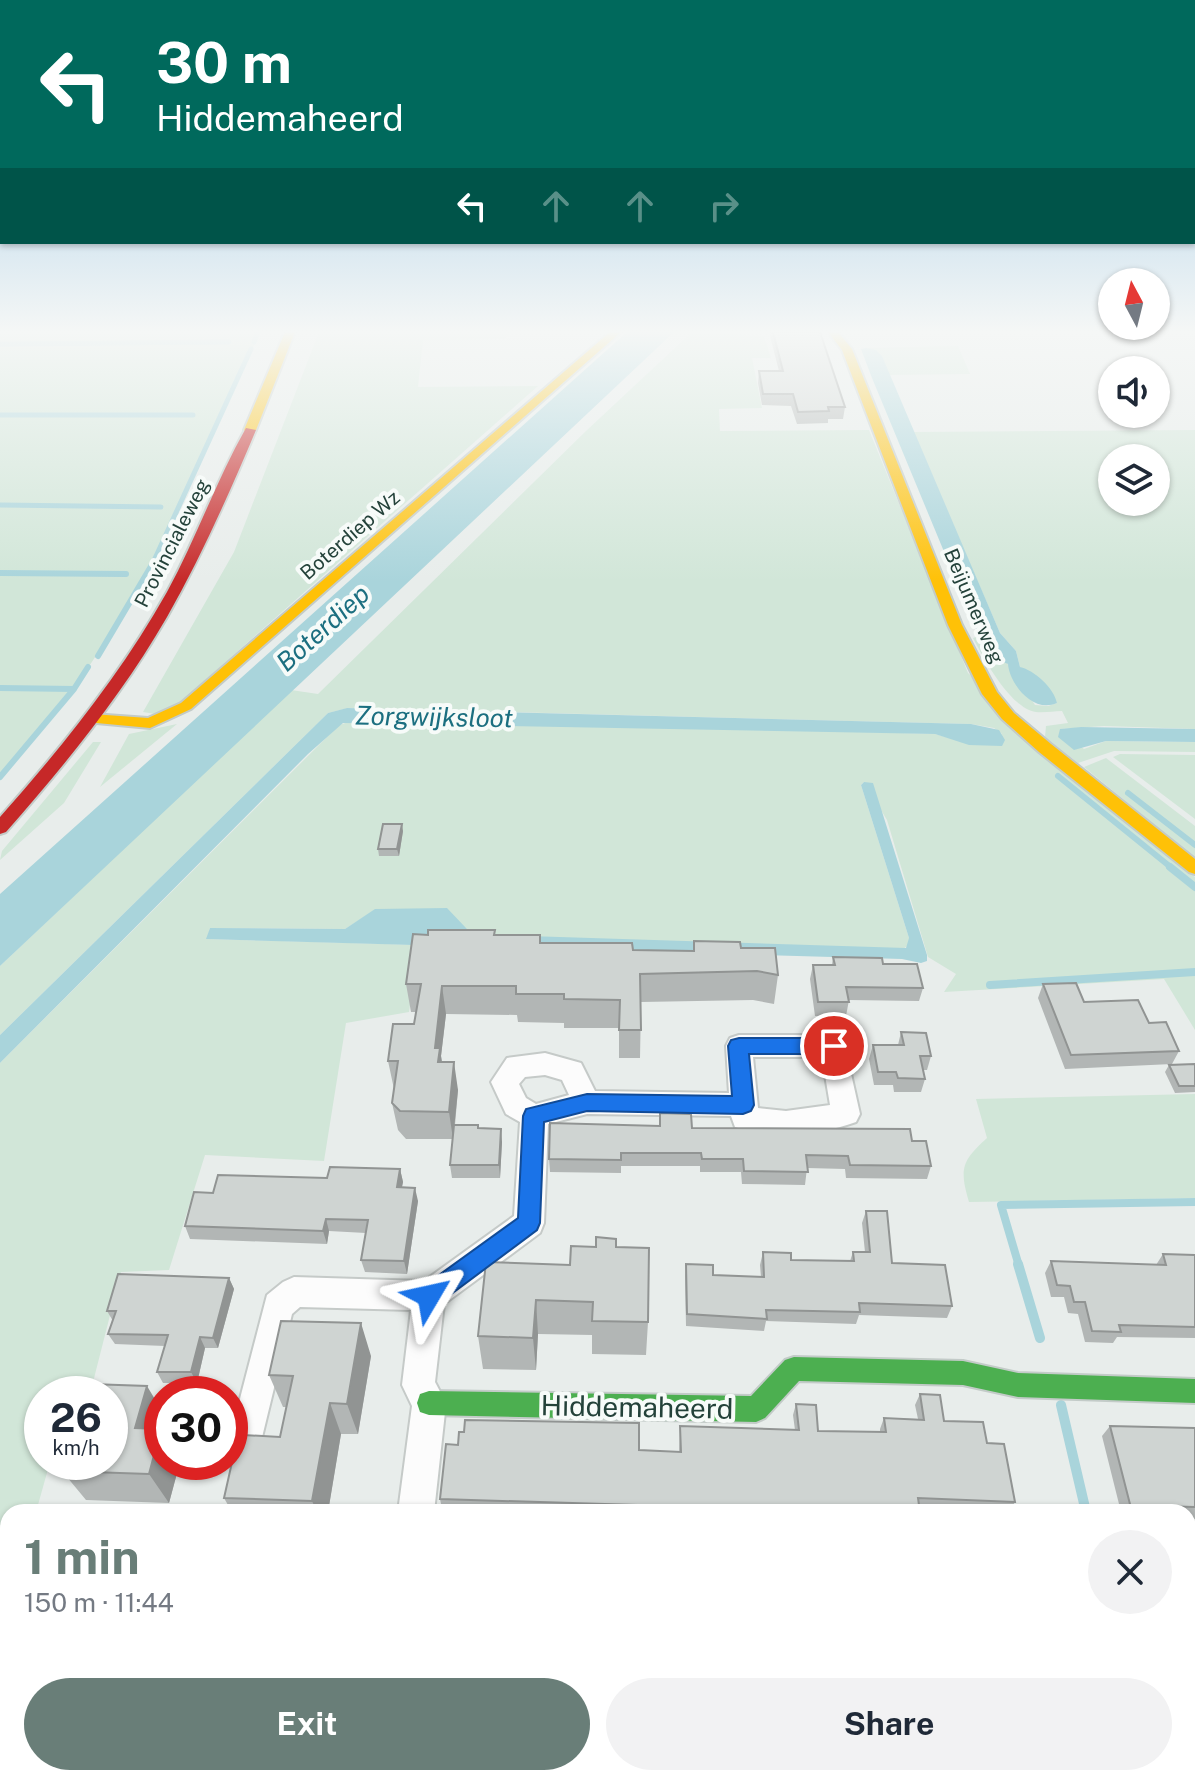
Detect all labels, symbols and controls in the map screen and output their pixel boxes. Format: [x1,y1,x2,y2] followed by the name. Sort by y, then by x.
[156,30,292,96] text: 30 m
[24,32,128,136] icon: left
[156,97,404,139] text: Hiddemaheerd
[450,184,494,228] icon: left
[534,184,578,228] icon: ahead
[618,184,662,228] icon: ahead
[702,184,746,228] icon: right
[1098,268,1170,340] north arrow
[1098,268,1170,516] map controls
[1098,356,1170,428] button: sound
[1098,444,1170,516] button: layers
[129,475,215,611] street label: Provincialeweg
[295,485,405,585] street label: Boterdiep Wz
[939,545,1009,667] street label: Beijumerweg
[270,578,375,677] water label: Boterdiep
[355,700,513,733] water label: Zorgwijksloot
[800,1012,868,1080] pin
[812,1024,856,1068] icon: arrive
[387,1254,471,1338] position arrow
[144,1376,248,1480] speed limit sign: 30
[540,1388,734,1425] street label: Hiddemaheerd
[50,1394,102,1441] text: 26
[52,1436,100,1460] text: km/h
[24,1528,140,1585] text: 1 min
[1088,1530,1172,1614] button: close
[24,1587,174,1618] text: 150 m · 11:44
[24,1678,590,1770] button: Exit
[606,1678,1172,1770] button: Share

